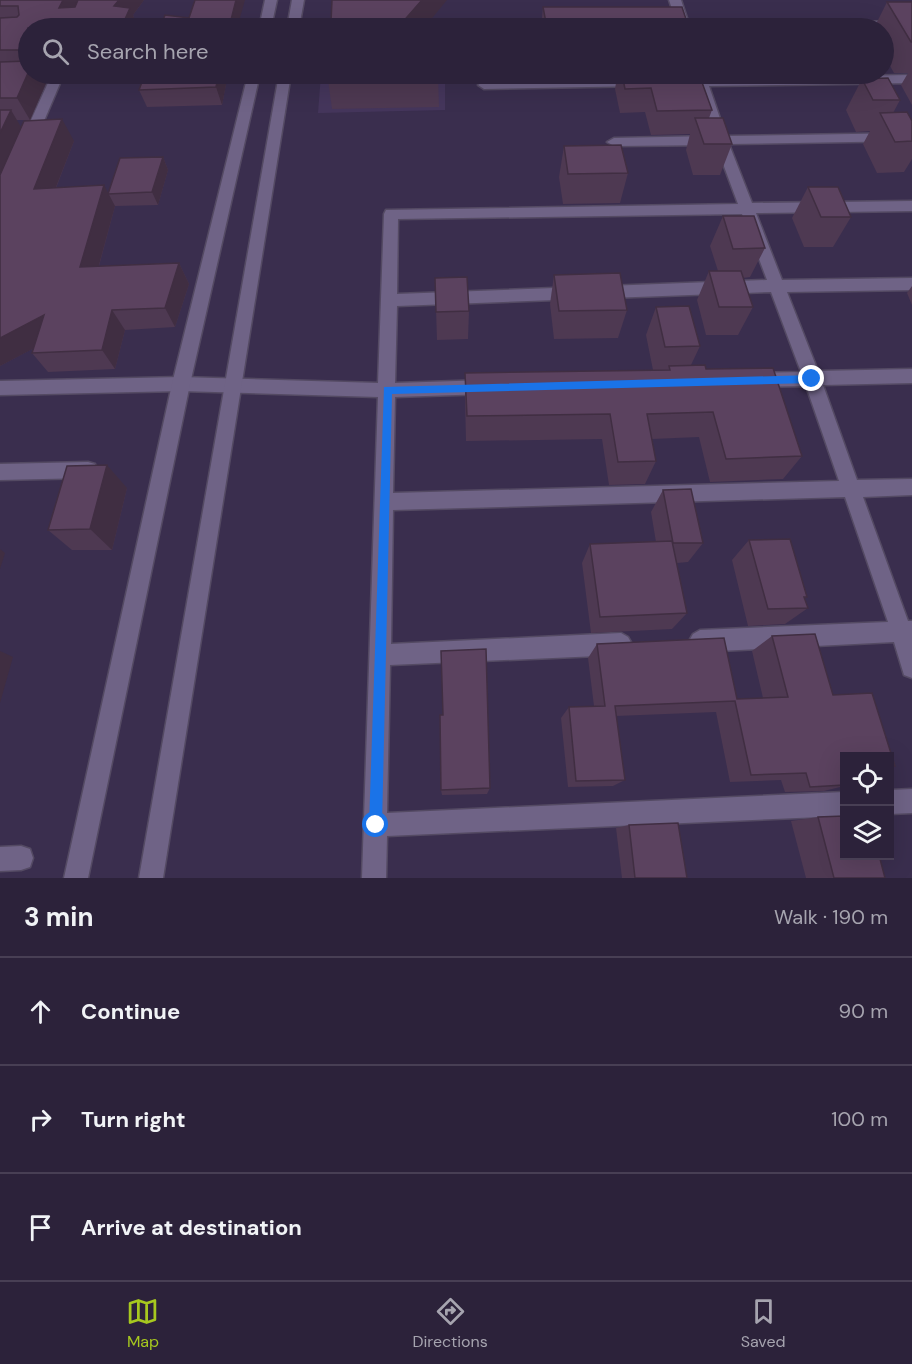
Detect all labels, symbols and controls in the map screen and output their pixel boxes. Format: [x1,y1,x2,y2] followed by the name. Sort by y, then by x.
[18,18,894,84] search box
[39,35,72,68] icon: search
[87,37,208,66] text: Search here
[798,365,824,391] route end
[840,752,894,860] map controls
[840,752,894,806] button: locate
[840,806,894,860] button: layers
[362,811,388,837] route start
[24,900,93,934] text: 3 min
[774,904,888,930] text: Walk · 190 m
[24,995,57,1028] icon: ahead
[81,997,180,1026] text: Continue
[839,998,888,1024] text: 90 m
[24,1103,57,1136] icon: right
[81,1105,186,1134] text: Turn right
[831,1106,888,1132] text: 100 m
[24,1211,57,1244] icon: arrive
[81,1213,302,1242] text: Arrive at destination
[126,1295,159,1352] tab: Map
[412,1295,488,1352] tab: Directions
[741,1295,786,1352] tab: Saved

